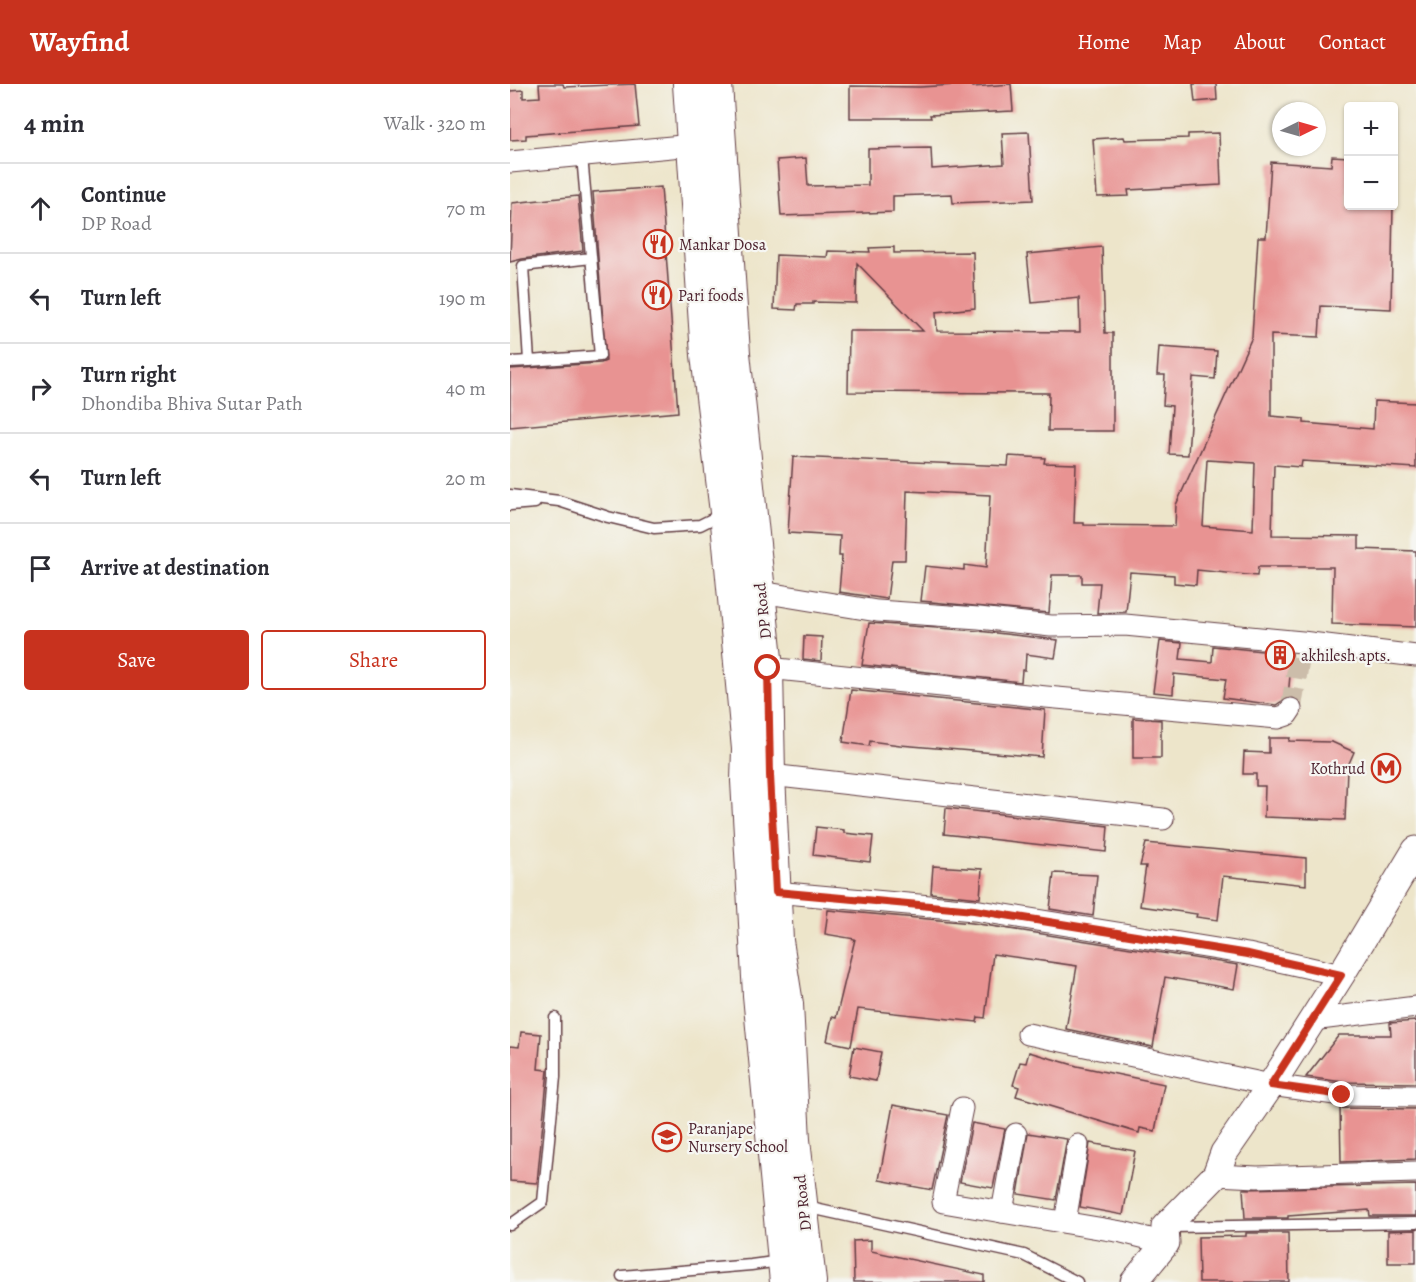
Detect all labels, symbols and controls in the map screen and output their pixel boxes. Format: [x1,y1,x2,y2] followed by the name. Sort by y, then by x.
[30,23,129,61] text: Wayfind
[1077,28,1130,56] text: Home
[1163,28,1201,56] text: Map
[1234,28,1286,56] text: About
[1319,28,1386,56] text: Contact
[1272,102,1326,156] north arrow
[1344,102,1398,210] map controls
[1344,102,1398,156] button: +
[24,106,85,141] text: 4 min
[384,110,486,137] text: Walk · 320 m
[1344,156,1398,210] button: −
[81,180,166,210] text: Continue
[24,192,57,225] icon: ahead
[446,195,486,222] text: 70 m
[81,210,152,237] text: DP Road
[642,228,674,260] restaurant icon: Mankar Dosa
[679,234,767,256] place label: Mankar Dosa
[641,279,673,311] restaurant icon: Pari foods
[24,282,57,315] icon: left
[81,283,161,313] text: Turn left
[439,285,486,312] text: 190 m
[678,285,744,307] place label: Pari foods
[81,360,177,390] text: Turn right
[24,372,57,405] icon: right
[446,375,486,402] text: 40 m
[81,390,303,417] text: Dhondiba Bhiva Sutar Path
[24,462,57,495] icon: left
[81,463,161,493] text: Turn left
[445,465,486,492] text: 20 m
[24,552,57,585] icon: arrive
[81,553,270,583] text: Arrive at destination
[749,581,777,640] street label: DP Road
[24,630,249,690] button: Save
[261,630,486,690] button: Share
[1264,639,1296,671] building icon: akhilesh apts.
[1301,645,1391,667] place label: akhilesh apts.
[754,654,780,680] route start
[1370,752,1402,784] metro station icon: Kothrud
[1310,758,1365,780] place label: Kothrud
[1328,1081,1354,1107] route end
[688,1118,788,1158] place label: Paranjape Nursery School
[651,1121,683,1153] school or university icon: Paranjape Nursery School
[789,1173,817,1232] street label: DP Road

